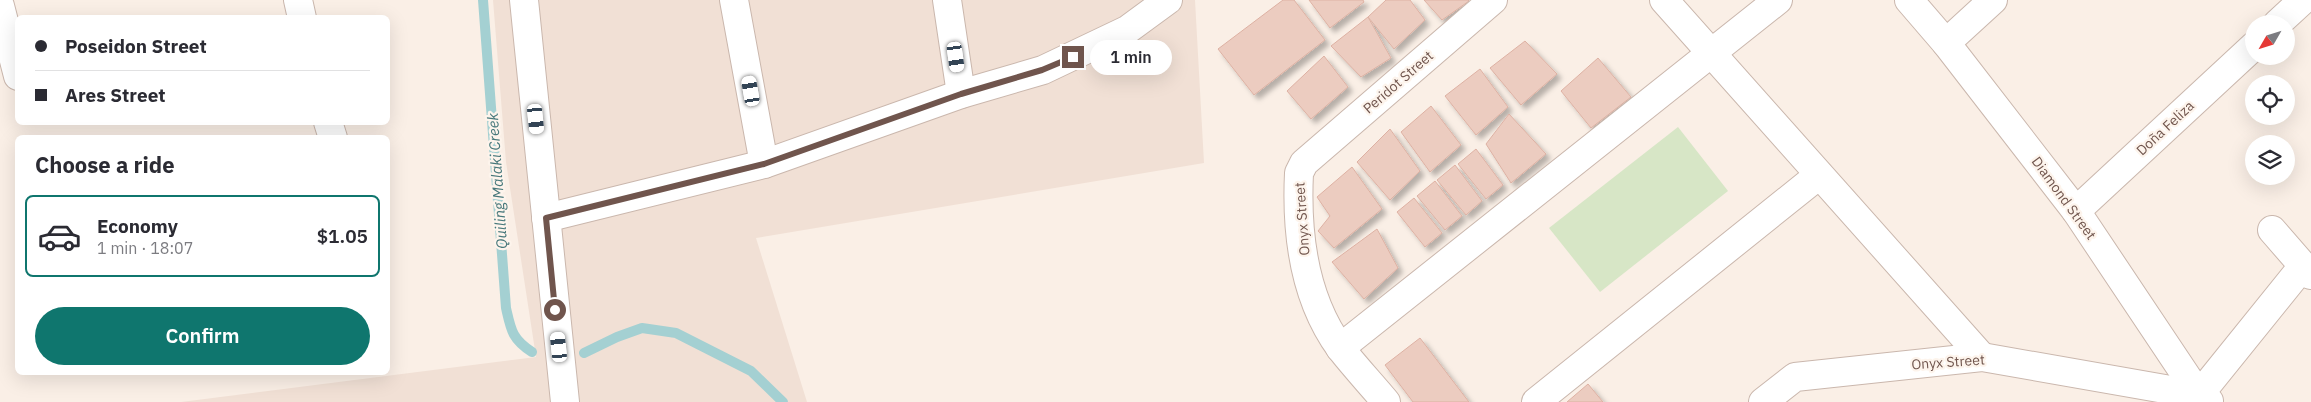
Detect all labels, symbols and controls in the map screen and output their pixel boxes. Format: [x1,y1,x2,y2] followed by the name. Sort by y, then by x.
[2245,15,2295,65] north arrow
[2245,15,2295,185] map controls
[65,34,207,58] text: Poseidon Street
[1090,40,1173,74] callout: 1 min
[946,41,965,73] car
[1062,46,1084,68] route end
[1110,47,1152,67] text: 1 min
[1359,47,1437,117] street label: Peridot Street
[741,75,760,107] car
[2245,75,2295,125] button: locate
[65,83,166,107] text: Ares Street
[2132,96,2198,159] street label: Doña Feliza
[526,103,545,135] car
[483,112,511,250] water label: Quiling Malaki Creek
[2245,135,2295,185] button: layers
[35,150,175,179] text: Choose a ride
[2028,153,2100,243] street label: Diamond Street
[1290,182,1314,256] street label: Onyx Street
[37,214,82,259] icon: car
[97,214,178,238] text: Economy
[317,224,368,248] text: $1.05
[97,238,193,258] text: 1 min · 18:07
[544,299,566,321] route start
[35,307,370,365] button: Confirm
[549,331,568,363] car
[1911,350,1985,374] street label: Onyx Street

